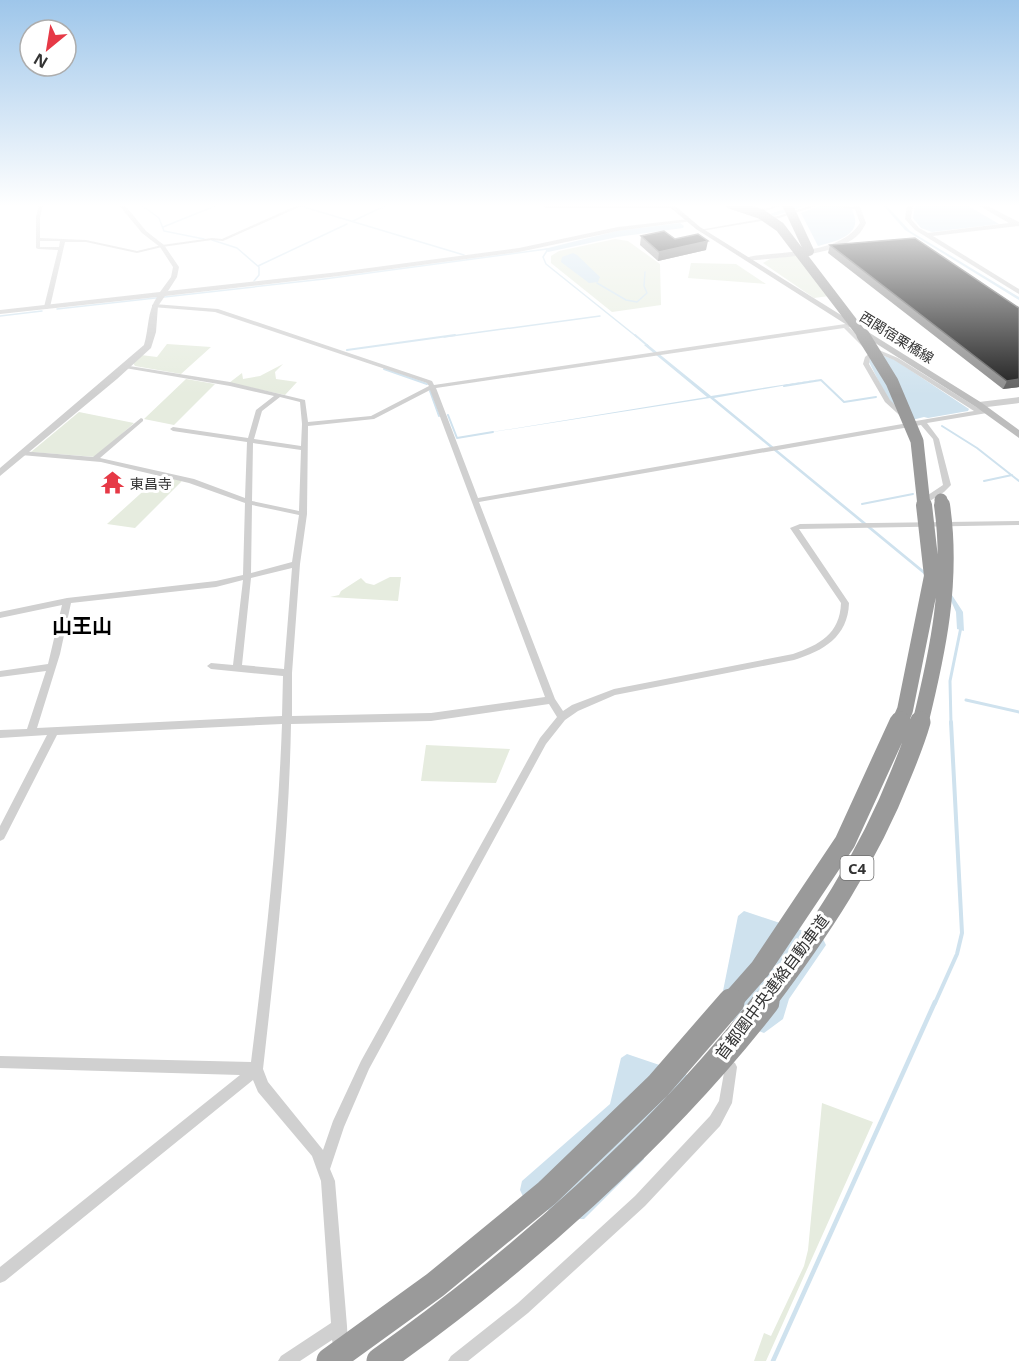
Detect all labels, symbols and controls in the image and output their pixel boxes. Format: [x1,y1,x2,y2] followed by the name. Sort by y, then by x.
[18,18,78,78] north arrow
[29,48,52,74] text: N
[856,307,938,367] street label: 西関宿栗橋線
[99,470,125,496] temple icon: 東昌寺
[130,474,172,493] place label: 東昌寺
[52,612,112,639] district label: 山王山
[840,856,874,880] road number: C4
[710,910,834,1064] street label: 首都圏中央連絡自動車道

